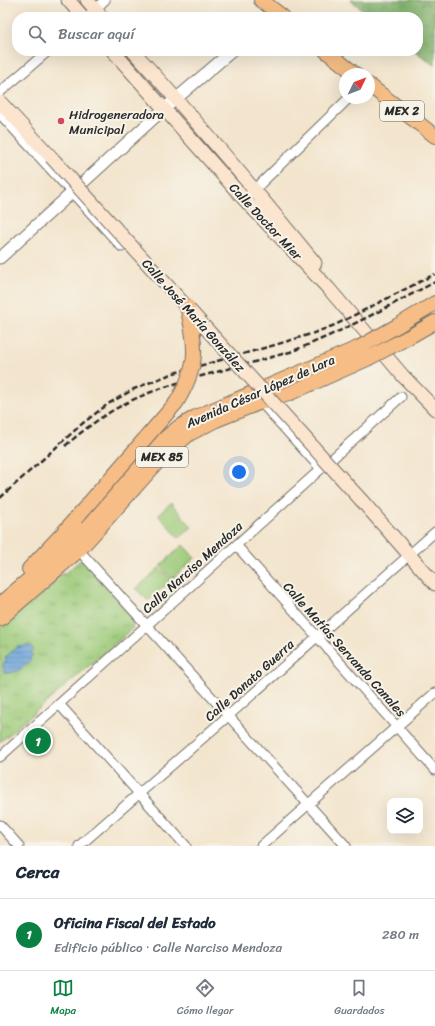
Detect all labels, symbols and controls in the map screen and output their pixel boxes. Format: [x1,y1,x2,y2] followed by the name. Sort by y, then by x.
[12,12,423,56] search box
[58,21,135,47] text: Buscar aquí
[26,23,48,45] icon: search
[339,68,375,104] north arrow
[380,101,424,121] road number: MEX 2
[69,103,165,141] place label: Hidrogeneradora Municipal
[56,116,66,126] marker: Hidrogeneradora Municipal
[223,177,308,266] street label: Calle Doctor Mier
[136,253,252,378] street label: Calle José María González
[181,348,339,435] street label: Avenida César López de Lara
[136,447,188,467] road number: MEX 85
[229,462,249,482] your location
[137,515,248,619] street label: Calle Narciso Mendoza
[277,576,412,722] street label: Calle Matías Servando Canales
[199,633,300,727] street label: Calle Donato Guerra
[25,726,51,756] pin: 1
[387,798,423,834] map controls
[387,798,423,834] button: layers
[16,857,59,887] text: Cerca
[54,910,216,936] text: Oficina Fiscal del Estado
[26,923,32,946] text: 1
[382,923,419,946] text: 280 m
[54,936,282,959] text: Edificio público · Calle Narciso Mendoza
[50,977,76,1020] tab: Mapa
[177,977,234,1020] tab: Cómo llegar
[334,977,385,1020] tab: Guardados

